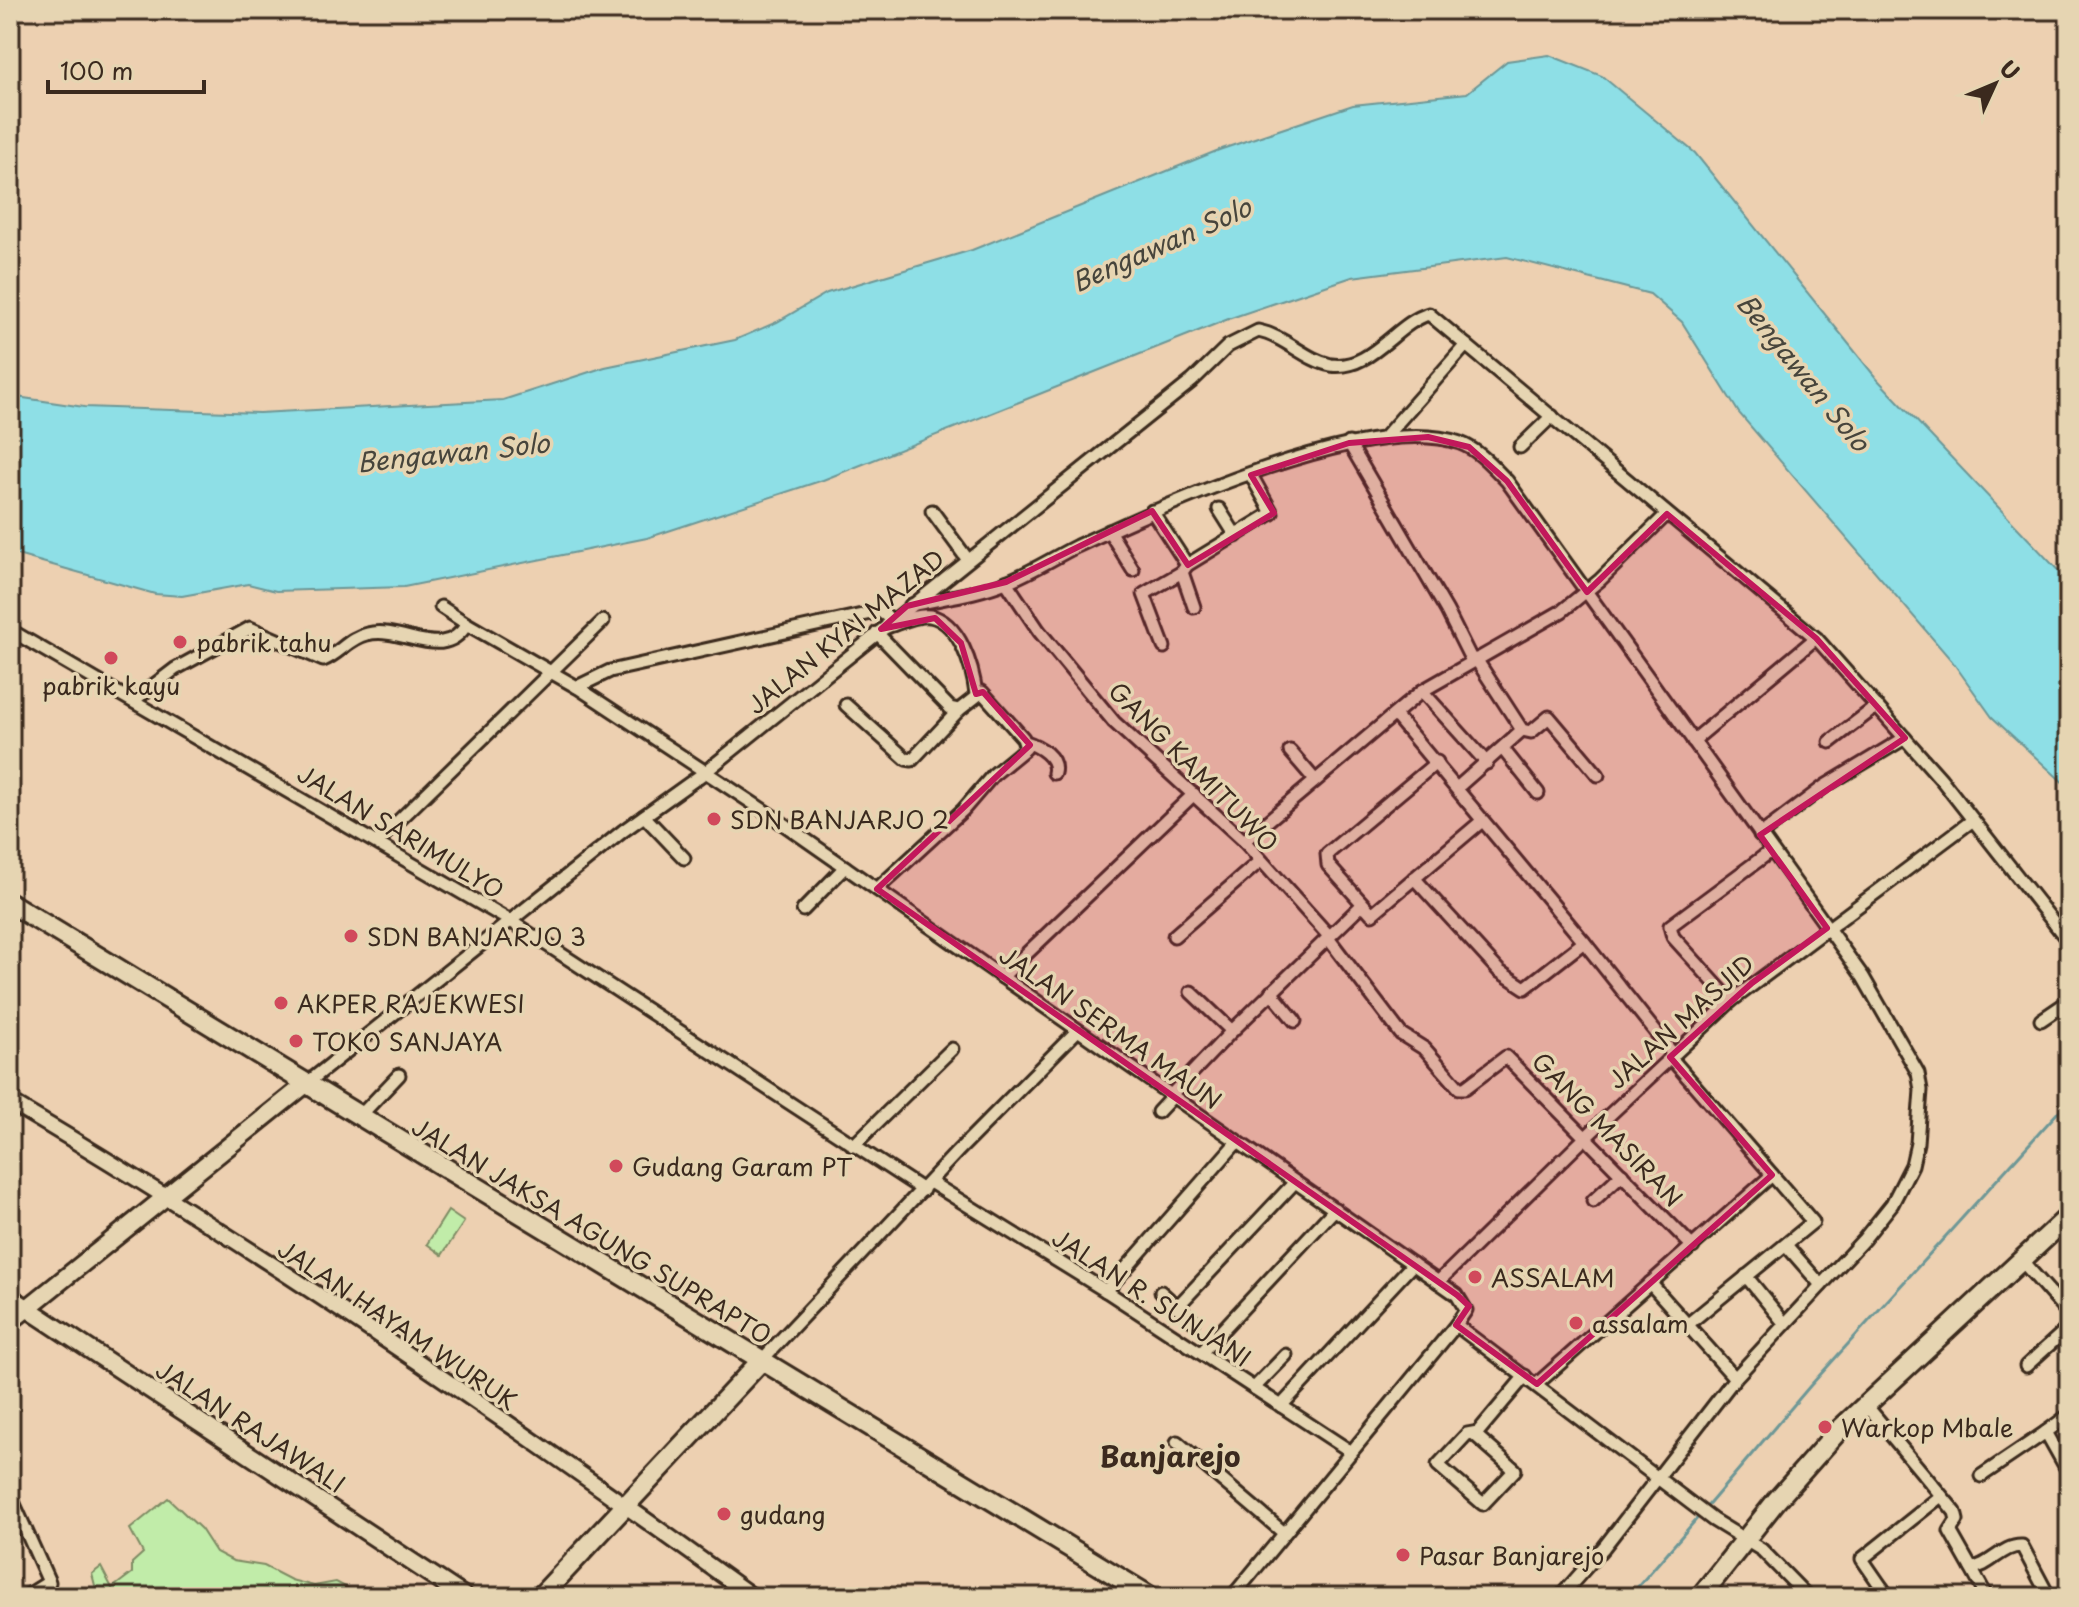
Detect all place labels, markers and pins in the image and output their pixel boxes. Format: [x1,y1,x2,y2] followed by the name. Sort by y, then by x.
[196,624,331,660] place label: pabrik tahu
[171,633,189,651] marker: pabrik tahu
[102,649,120,667] marker: pabrik kayu
[42,667,180,703] place label: pabrik kayu
[730,801,949,837] place label: SDN BANJARJO 2
[705,810,723,828] marker: SDN BANJARJO 2
[367,918,586,954] place label: SDN BANJARJO 3
[342,927,360,945] marker: SDN BANJARJO 3
[297,985,525,1021] place label: AKPER RAJEKWESI
[272,994,290,1012] marker: AKPER RAJEKWESI
[312,1023,502,1059] place label: TOKO SANJAYA
[287,1032,305,1050] marker: TOKO SANJAYA
[632,1148,853,1184] place label: Gudang Garam PT
[607,1157,625,1175] marker: Gudang Garam PT
[1491,1259,1614,1295] place label: ASSALAM
[1466,1268,1484,1286] marker: ASSALAM
[1592,1305,1689,1341] place label: assalam
[1567,1314,1585,1332] marker: assalam
[1841,1409,2013,1445] place label: Warkop Mbale
[1816,1418,1834,1436] marker: Warkop Mbale
[740,1496,826,1532] place label: gudang
[715,1505,733,1523] marker: gudang
[1419,1537,1604,1573] place label: Pasar Banjarejo
[1394,1546,1412,1564] marker: Pasar Banjarejo

